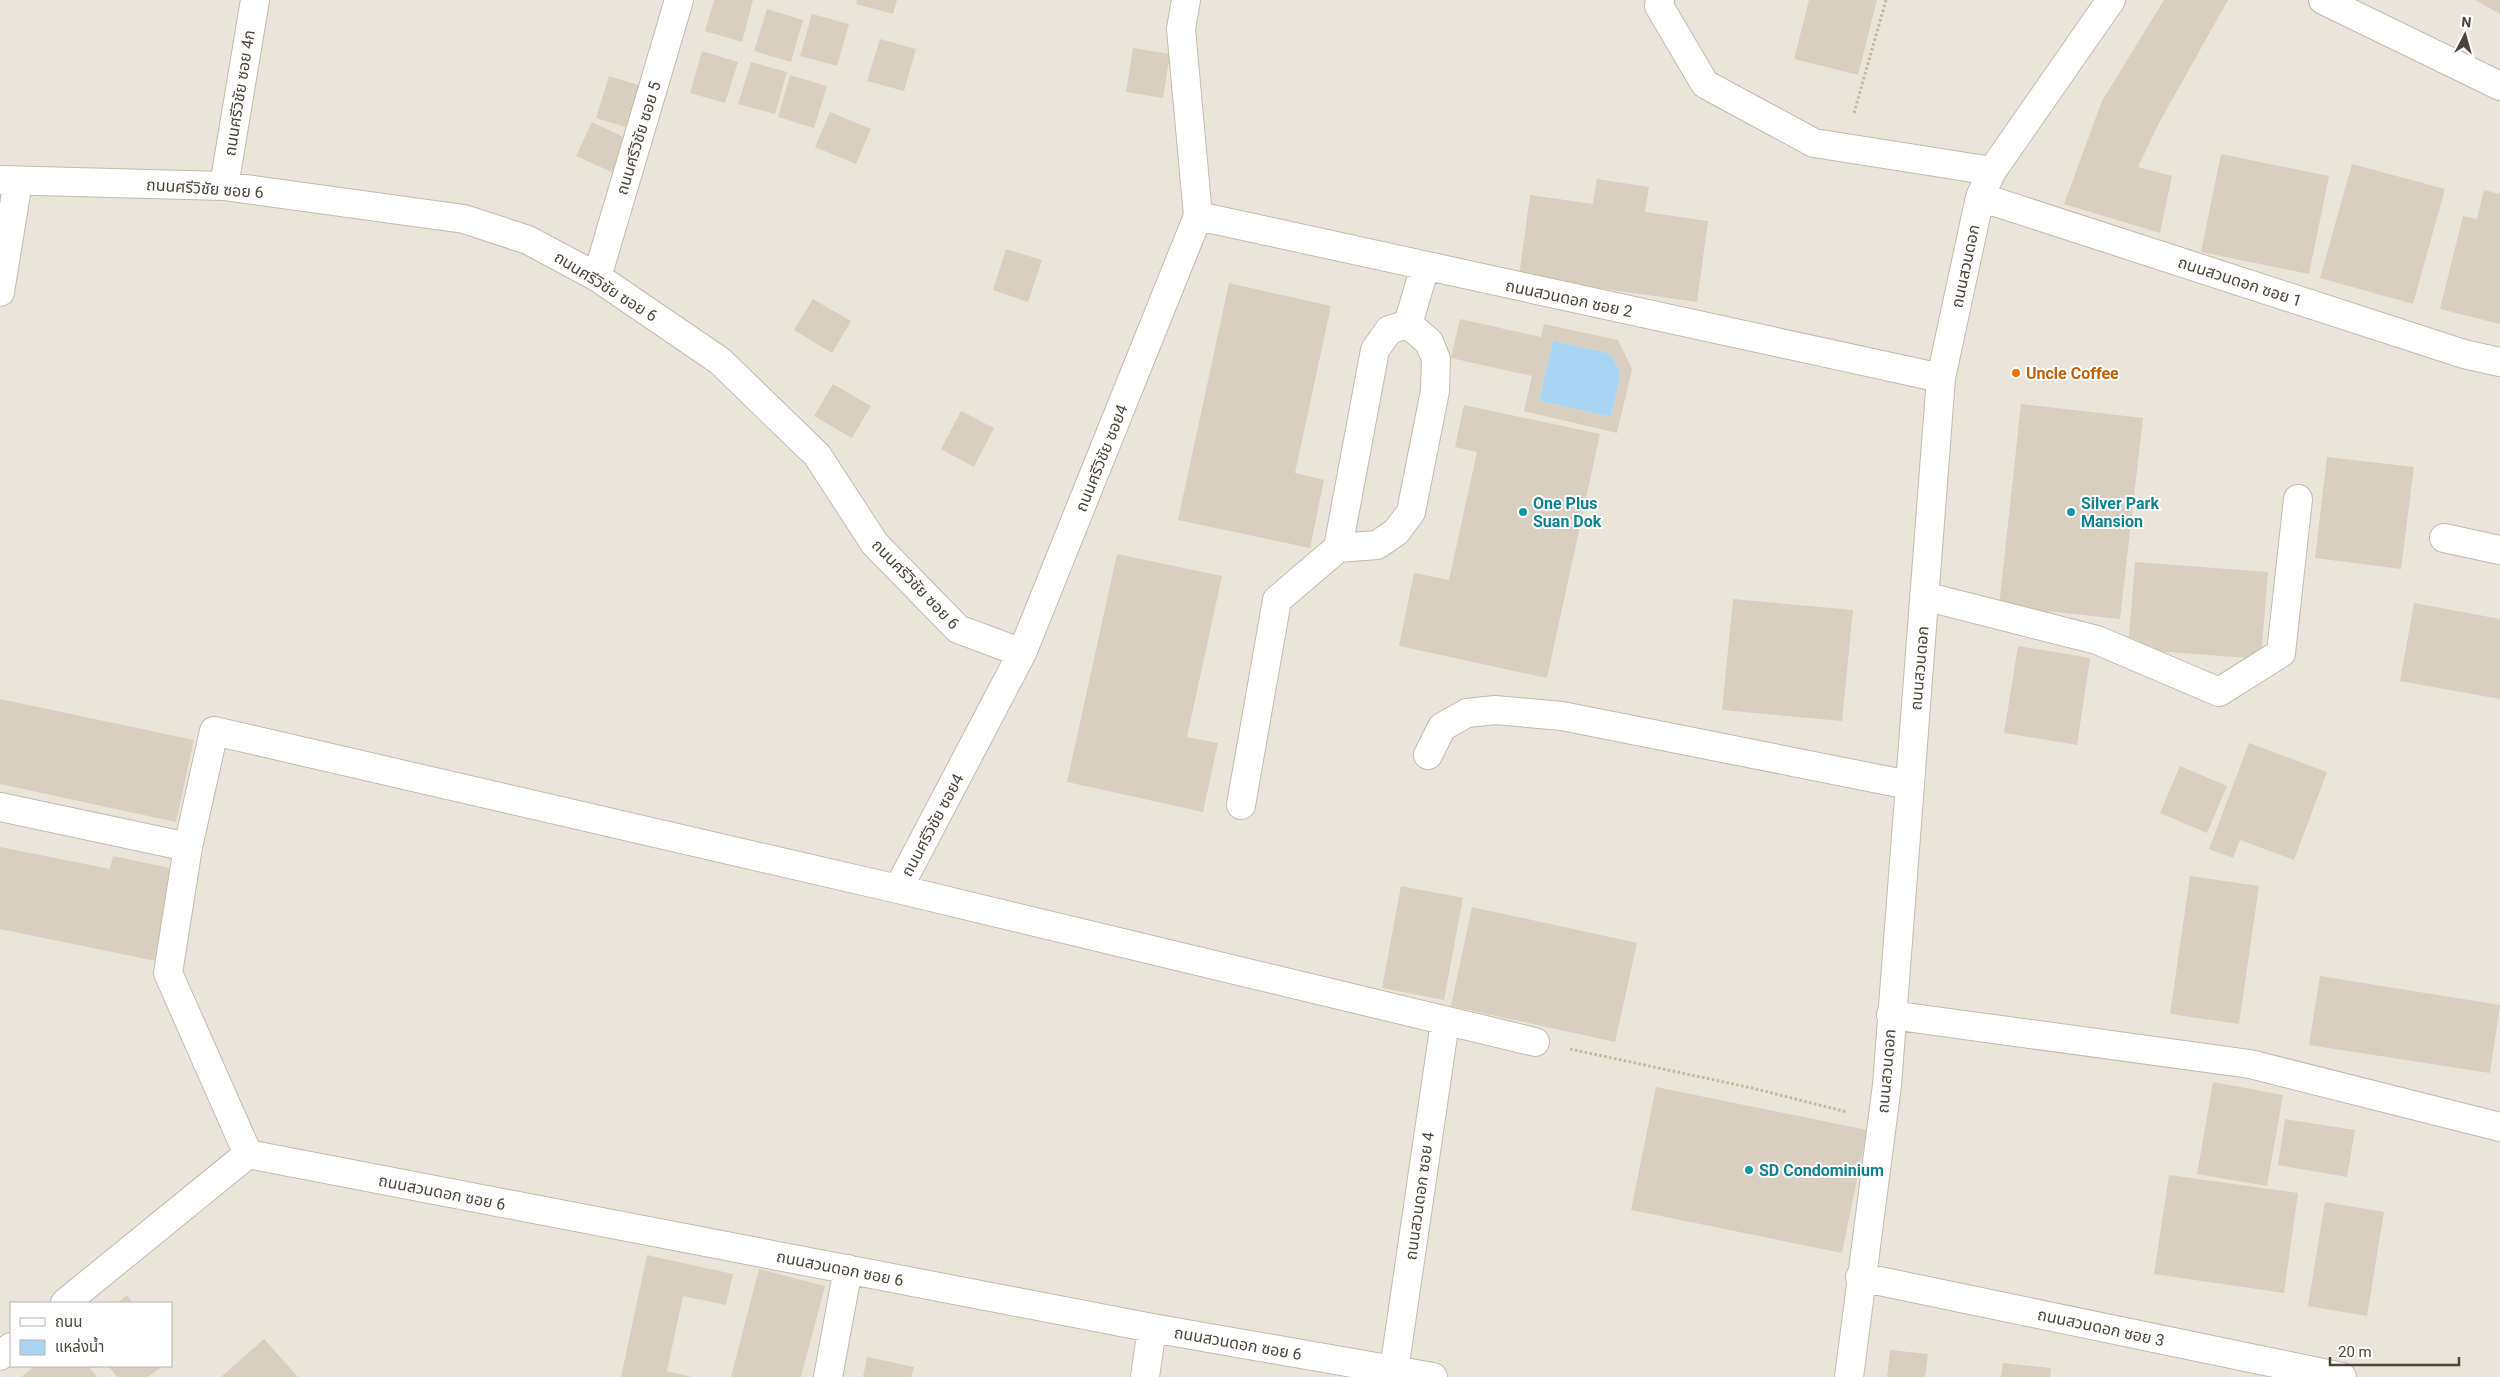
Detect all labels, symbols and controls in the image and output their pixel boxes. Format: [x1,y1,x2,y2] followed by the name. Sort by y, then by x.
[2440,10,2490,60] north arrow
[2461,14,2472,31] text: N
[220,29,259,157] street label: ถนนศรีวิชัย ซอย 4ก
[612,79,665,197] street label: ถนนศรีวิชัย ซอย 5
[146,175,264,202] street label: ถนนศรีวิชัย ซอย 6
[1947,223,1984,310] street label: ถนนสวนดอก
[551,247,661,326] street label: ถนนศรีวิชัย ซอย 6
[2175,252,2304,310] street label: ถนนสวนดอก ซอย 1
[1504,276,1634,321] street label: ถนนสวนดอก ซอย 2
[2026,364,2119,383] place label: Uncle Coffee
[2010,367,2022,379] marker: Uncle Coffee
[1071,402,1132,515] street label: ถนนศรีวิชัย ซอย4
[1533,494,1602,531] place label: One Plus Suan Dok
[2081,494,2159,531] place label: Silver Park Mansion
[1517,506,1529,518] marker: One Plus Suan Dok
[2065,506,2077,518] marker: Silver Park Mansion
[868,535,963,633] street label: ถนนศรีวิชัย ซอย 6
[1906,625,1933,711] street label: ถนนสวนดอก
[897,771,968,880] street label: ถนนศรีวิชัย ซอย4
[1873,1028,1900,1114] street label: ถนนสวนดอก
[1401,1131,1438,1261] street label: ถนนสวนดอก ซอย 4
[1759,1161,1884,1180] place label: SD Condominium
[1743,1164,1755,1176] marker: SD Condominium
[377,1171,507,1214] street label: ถนนสวนดอก ซอย 6
[775,1247,905,1290] street label: ถนนสวนดอก ซอย 6
[10,1302,172,1367] legend
[2036,1305,2166,1350] street label: ถนนสวนดอก ซอย 3
[55,1313,82,1331] text: ถนน
[1173,1323,1303,1364] street label: ถนนสวนดอก ซอย 6
[2330,1334,2459,1366] scale bar
[55,1336,104,1356] text: แหล่งน้ำ
[2338,1343,2372,1361] text: 20 m

